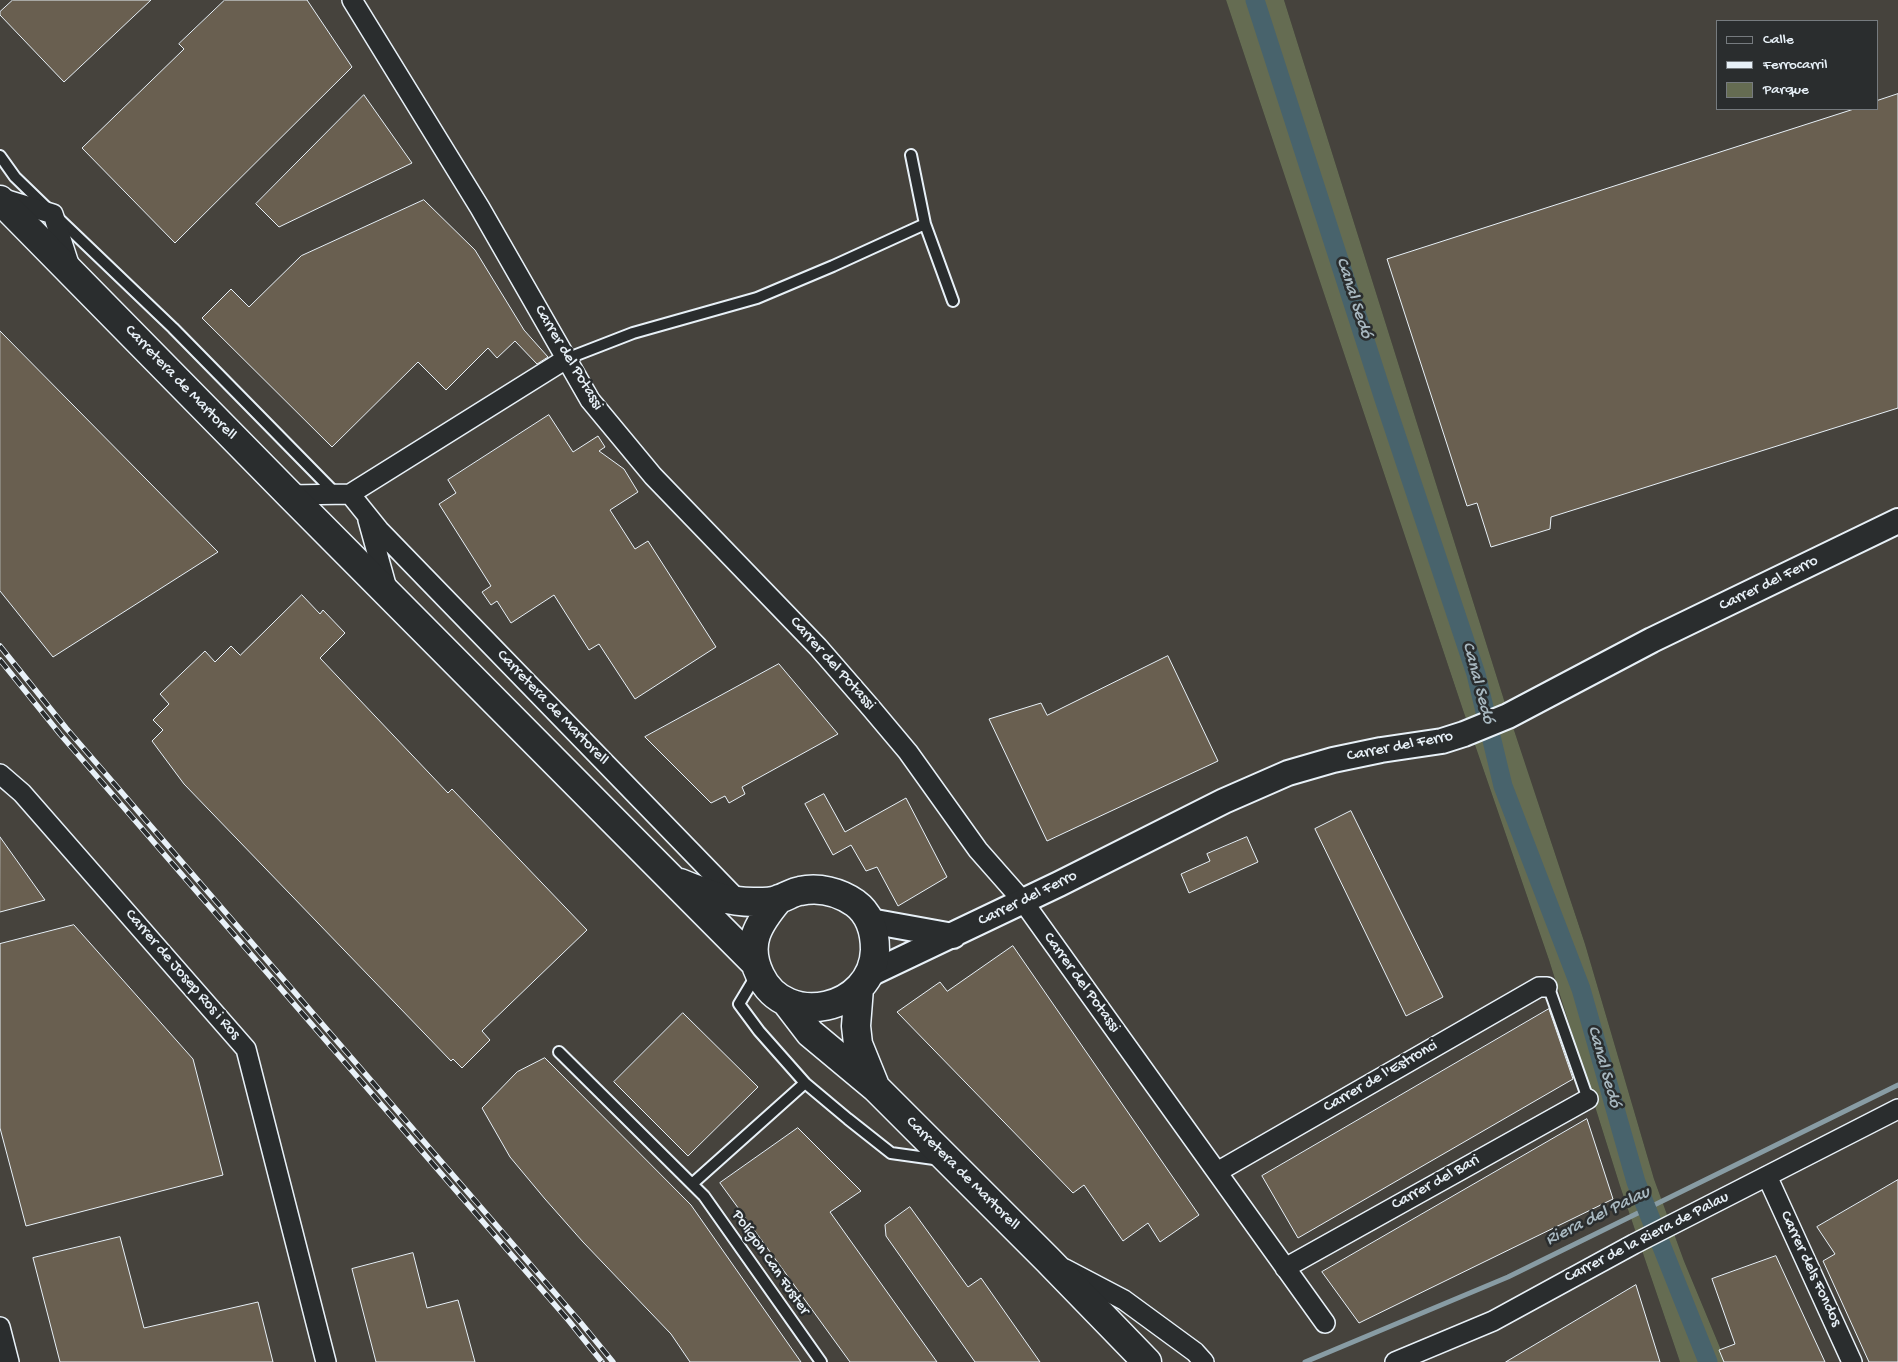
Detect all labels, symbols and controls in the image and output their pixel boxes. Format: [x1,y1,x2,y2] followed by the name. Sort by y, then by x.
[1716,20,1878,110] legend
[1763,31,1794,49] text: Calle
[1763,56,1827,74] text: Ferrocarril
[1763,81,1809,99] text: Parque
[1330,255,1376,341] water label: Canal Sedó
[529,302,607,414] street label: Carrer del Potassi
[120,321,240,445] street label: Carretera de Martorell
[1716,552,1822,616] street label: Carrer del Ferro
[785,613,879,715] street label: Carrer del Potassi
[1456,640,1498,726] water label: Canal Sedó
[492,646,612,770] street label: Carretera de Martorell
[1345,727,1455,767] street label: Carrer del Ferro
[975,867,1081,931] street label: Carrer del Ferro
[120,906,244,1044] street label: Carrer de Josep Ros i Ros
[1038,929,1124,1037] street label: Carrer del Potassi
[1581,1024,1625,1110] water label: Canal Sedó
[1321,1037,1441,1117] street label: Carrer de l'Estronci
[901,1113,1023,1235] street label: Carretera de Martorell
[1389,1151,1483,1215] street label: Carrer del Bari
[1542,1182,1654,1252] water label: Riera del Palau
[1562,1188,1732,1288] street label: Carrer de la Riera de Palau
[727,1207,813,1319] street label: Polígon Can Fuster
[1775,1208,1845,1330] street label: Carrer dels Fondos

